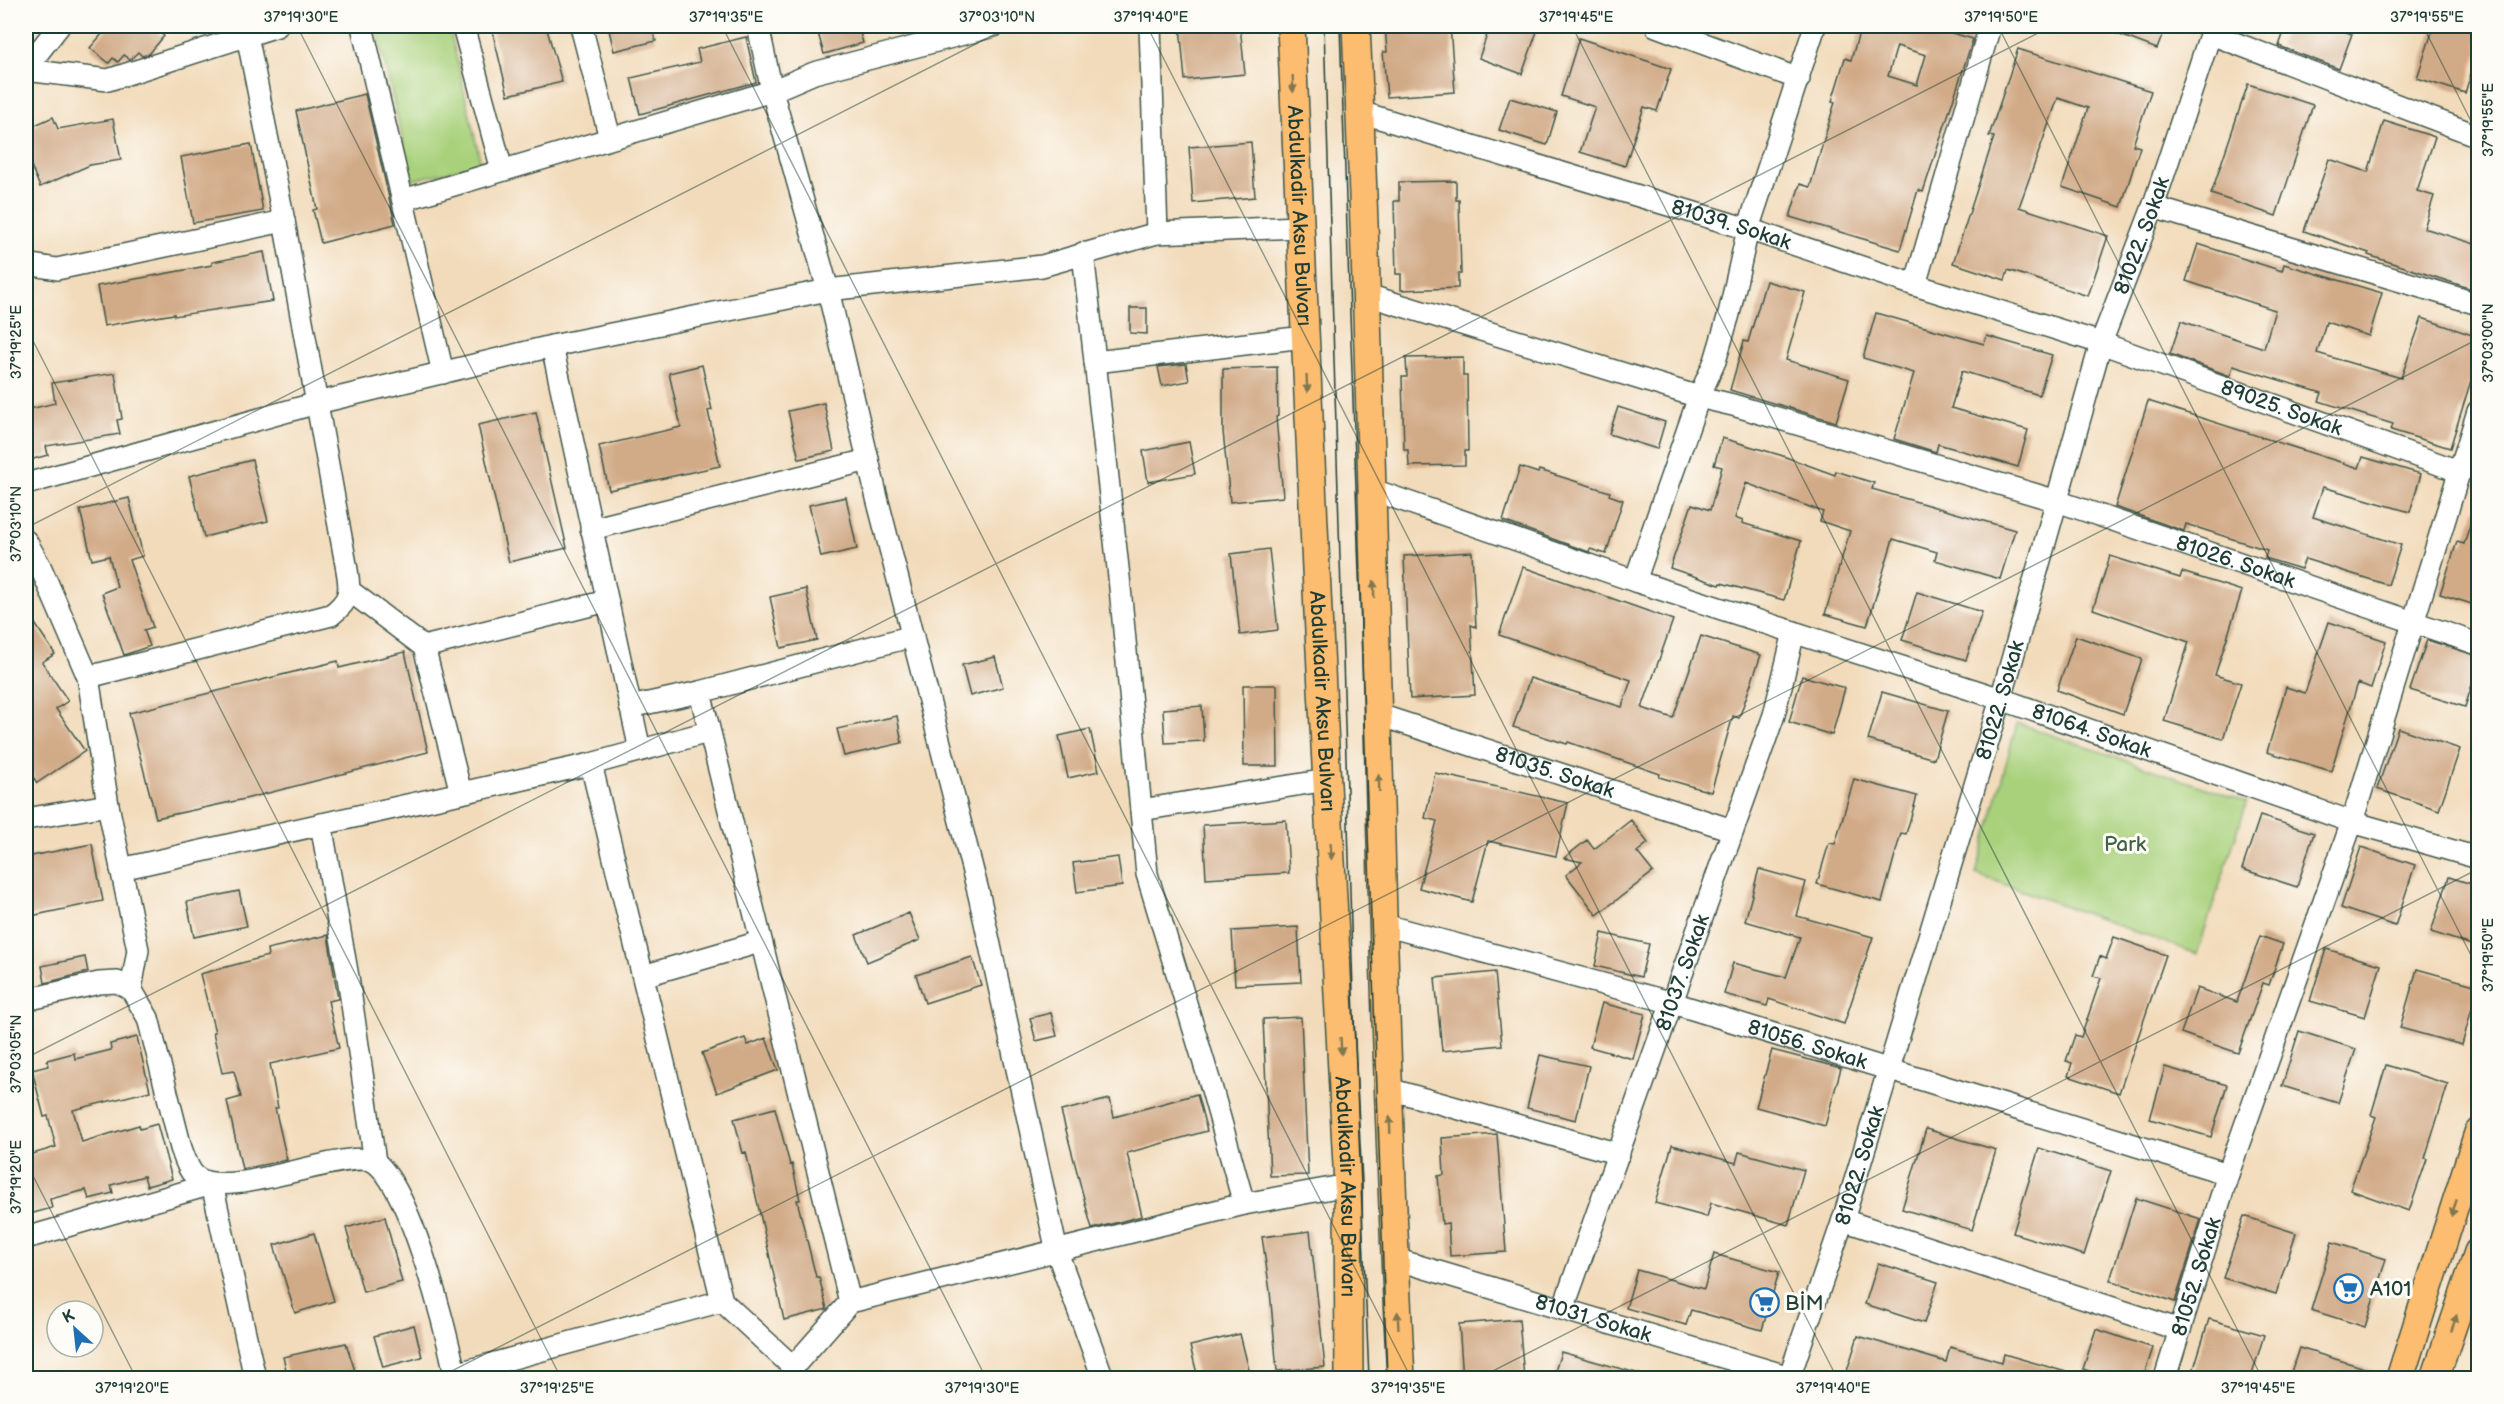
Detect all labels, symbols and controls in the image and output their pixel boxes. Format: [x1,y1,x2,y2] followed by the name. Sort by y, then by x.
[264,8,339,27] text: 37°19'30"E
[689,8,763,27] text: 37°19'35"E
[959,8,1035,27] text: 37°03'10"N
[1114,8,1189,27] text: 37°19'40"E
[1539,8,1613,27] text: 37°19'45"E
[1964,8,2038,27] text: 37°19'50"E
[2390,8,2464,27] text: 37°19'55"E
[1289,74,1298,93] one-way arrow
[2479,83,2498,157] text: 37°19'55"E
[1282,105,1317,327] street label: Abdulkadir Aksu Bulvarı
[2109,173,2175,298] street label: 81022. Sokak
[1668,195,1795,256] street label: 81039. Sokak
[2479,303,2498,383] text: 37°03'00"N
[7,305,26,379] text: 37°19'25"E
[1302,374,1311,393] one-way arrow
[2217,375,2346,442] street label: 89025. Sokak
[7,486,26,562] text: 37°03'10"N
[2173,530,2299,594] street label: 81026. Sokak
[1370,579,1379,598] one-way arrow
[1304,590,1340,812] street label: Abdulkadir Aksu Bulvarı
[1971,637,2030,763] street label: 81022. Sokak
[2029,699,2155,764] street label: 81064. Sokak
[1492,742,1618,804] street label: 81035. Sokak
[1374,774,1384,793] one-way arrow
[2104,832,2147,857] park label: Park
[1326,842,1336,861] one-way arrow
[1651,910,1715,1034] street label: 81037. Sokak
[2479,918,2498,992] text: 37°19'50"E
[7,1014,26,1094] text: 37°03'05"N
[1744,1015,1871,1075] street label: 81056. Sokak
[1336,1036,1346,1055] one-way arrow
[1329,1076,1361,1297] street label: Abdulkadir Aksu Bulvarı
[1830,1102,1890,1228] street label: 81022. Sokak
[1386,1116,1395,1135] one-way arrow
[7,1140,26,1214] text: 37°19'20"E
[2449,1199,2459,1217] one-way arrow
[2167,1214,2227,1339] street label: 81052. Sokak
[2333,1273,2365,1305] supermarket icon: A101
[2370,1277,2411,1302] place label: A101
[1748,1287,1780,1319] supermarket icon: BİM
[1532,1290,1655,1348] street label: 81031. Sokak
[1785,1291,1824,1316] place label: BİM
[45,1299,105,1359] north arrow
[60,1306,78,1328] text: K
[1394,1311,1403,1330] one-way arrow
[2449,1314,2459,1332] one-way arrow
[95,1379,169,1398] text: 37°19'20"E
[520,1379,594,1398] text: 37°19'25"E
[945,1379,1020,1398] text: 37°19'30"E
[1371,1379,1445,1398] text: 37°19'35"E
[1796,1379,1871,1398] text: 37°19'40"E
[2221,1379,2295,1398] text: 37°19'45"E

